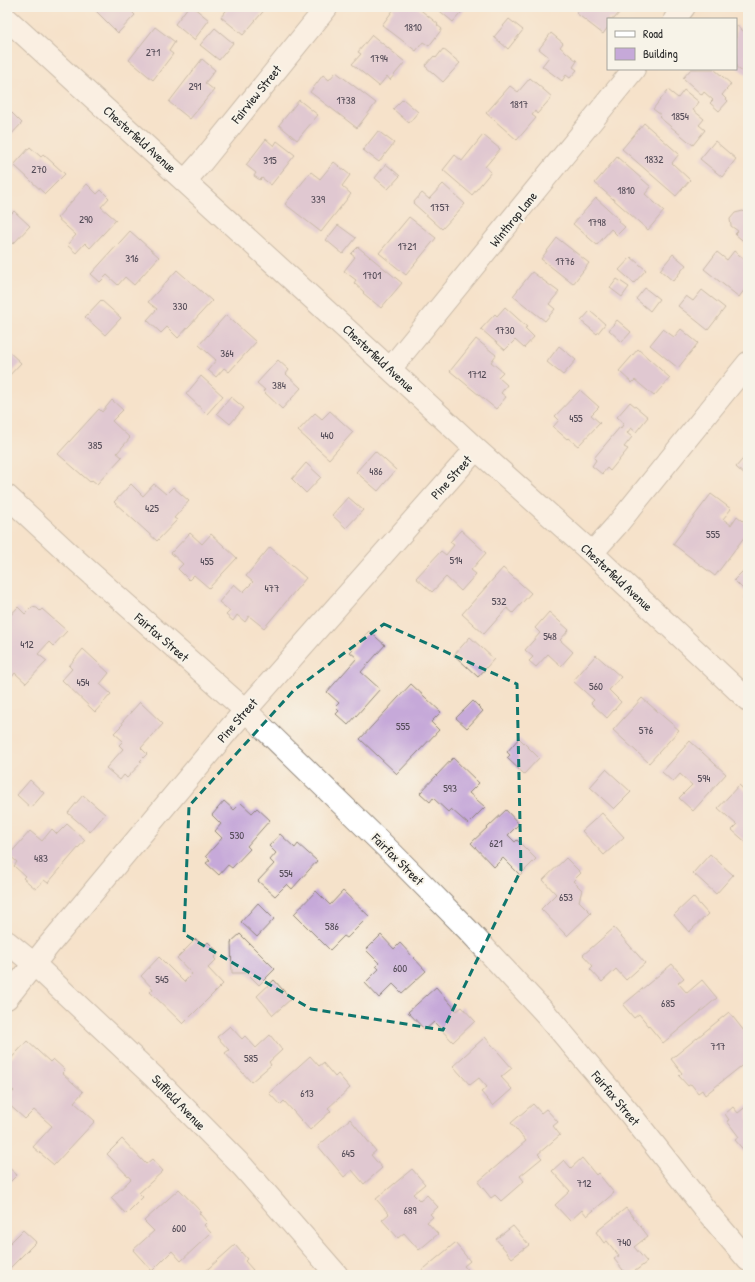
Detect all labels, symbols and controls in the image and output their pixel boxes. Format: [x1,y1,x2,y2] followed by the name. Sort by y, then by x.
[607,18,737,70] legend
[404,20,422,34] house number: 1810
[643,25,663,42] text: Road
[146,45,160,59] house number: 271
[643,45,678,62] text: Building
[370,51,388,65] house number: 1794
[226,61,285,128] street label: Fairview Street
[188,79,202,93] house number: 291
[336,93,356,107] house number: 1738
[510,97,528,111] house number: 1817
[100,101,180,177] street label: Chesterfield Avenue
[671,109,689,123] house number: 1854
[645,152,663,166] house number: 1832
[263,153,277,167] house number: 315
[31,162,47,176] house number: 270
[617,183,635,197] house number: 1810
[485,187,541,251] street label: Winthrop Lane
[311,192,325,206] house number: 339
[430,200,450,214] house number: 1757
[79,212,93,226] house number: 290
[588,215,606,229] house number: 1798
[398,239,416,253] house number: 1721
[125,251,139,265] house number: 316
[555,254,575,268] house number: 1776
[363,268,381,282] house number: 1701
[173,299,187,313] house number: 330
[339,320,419,396] street label: Chesterfield Avenue
[495,323,515,337] house number: 1730
[220,346,234,360] house number: 364
[468,367,486,381] house number: 1712
[272,378,286,392] house number: 384
[569,411,583,425] house number: 455
[320,428,334,442] house number: 440
[88,438,103,452] house number: 385
[426,451,476,503] street label: Pine Street
[369,464,383,478] house number: 486
[145,501,159,515] house number: 425
[706,527,720,541] house number: 555
[577,539,657,615] street label: Chesterfield Avenue
[450,553,462,567] house number: 514
[200,554,214,568] house number: 455
[264,581,280,595] house number: 477
[492,594,506,608] house number: 532
[130,608,193,666] street label: Fairfax Street
[543,629,557,643] house number: 548
[20,637,34,651] house number: 412
[77,675,89,689] house number: 454
[589,679,603,693] house number: 560
[213,694,262,746] street label: Pine Street
[396,719,410,733] house number: 555
[639,723,654,737] house number: 576
[698,771,710,785] house number: 594
[443,781,457,795] house number: 593
[230,828,244,842] house number: 530
[367,828,428,889] street label: Fairfax Street
[489,836,503,850] house number: 621
[34,851,48,865] house number: 483
[279,866,293,880] house number: 554
[559,890,573,904] house number: 653
[325,919,340,933] house number: 586
[393,961,407,975] house number: 600
[155,972,169,986] house number: 545
[661,996,675,1010] house number: 685
[711,1039,725,1053] house number: 717
[244,1051,258,1065] house number: 585
[587,1066,645,1130] street label: Fairfax Street
[148,1070,210,1134] street label: Suffield Avenue
[300,1086,314,1100] house number: 613
[341,1146,355,1160] house number: 645
[577,1176,591,1190] house number: 712
[403,1203,417,1217] house number: 689
[172,1221,186,1235] house number: 600
[617,1235,631,1249] house number: 740

